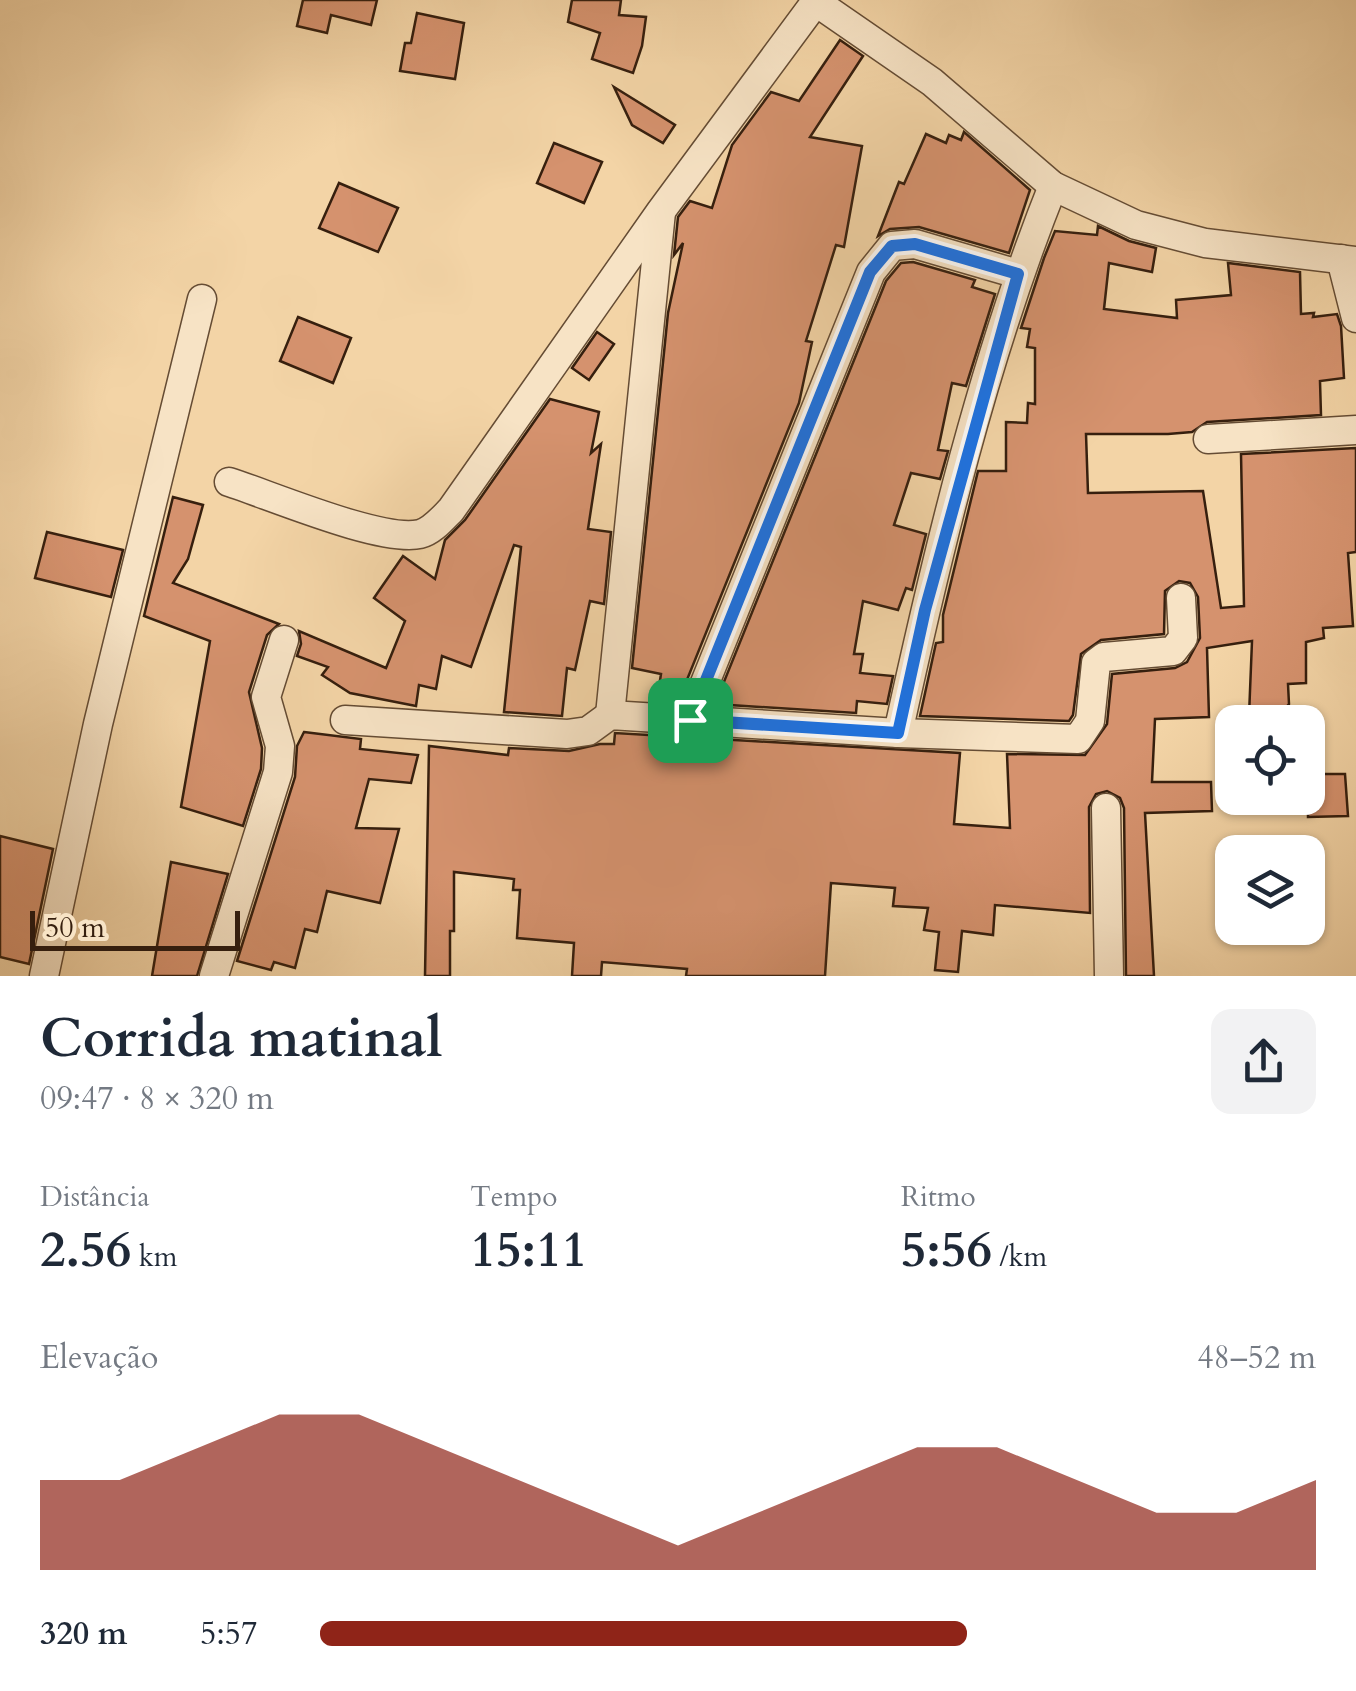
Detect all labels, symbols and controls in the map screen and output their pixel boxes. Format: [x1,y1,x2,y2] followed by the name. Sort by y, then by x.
[648,678,733,763] pin
[663,693,718,748] icon: arrive
[1215,705,1325,945] map controls
[1215,705,1325,815] button: locate
[1215,835,1325,945] button: layers
[30,906,240,950] scale bar
[45,909,105,947] text: 50 m
[40,1002,443,1076] text: Corrida matinal
[1211,1009,1316,1114] button: share
[40,1077,274,1121] text: 09:47 · 8 × 320 m
[40,1178,150,1216] text: Distância
[470,1178,557,1216] text: Tempo
[901,1178,976,1216] text: Ritmo
[40,1216,131,1284] text: 2.56
[470,1216,587,1284] text: 15:11
[901,1216,992,1284] text: 5:56
[131,1238,178,1276] text: km
[992,1238,1047,1276] text: /km
[40,1336,158,1380] text: Elevação
[1197,1336,1316,1380] text: 48–52 m
[40,1612,127,1656] text: 320 m
[200,1612,257,1656] text: 5:57

